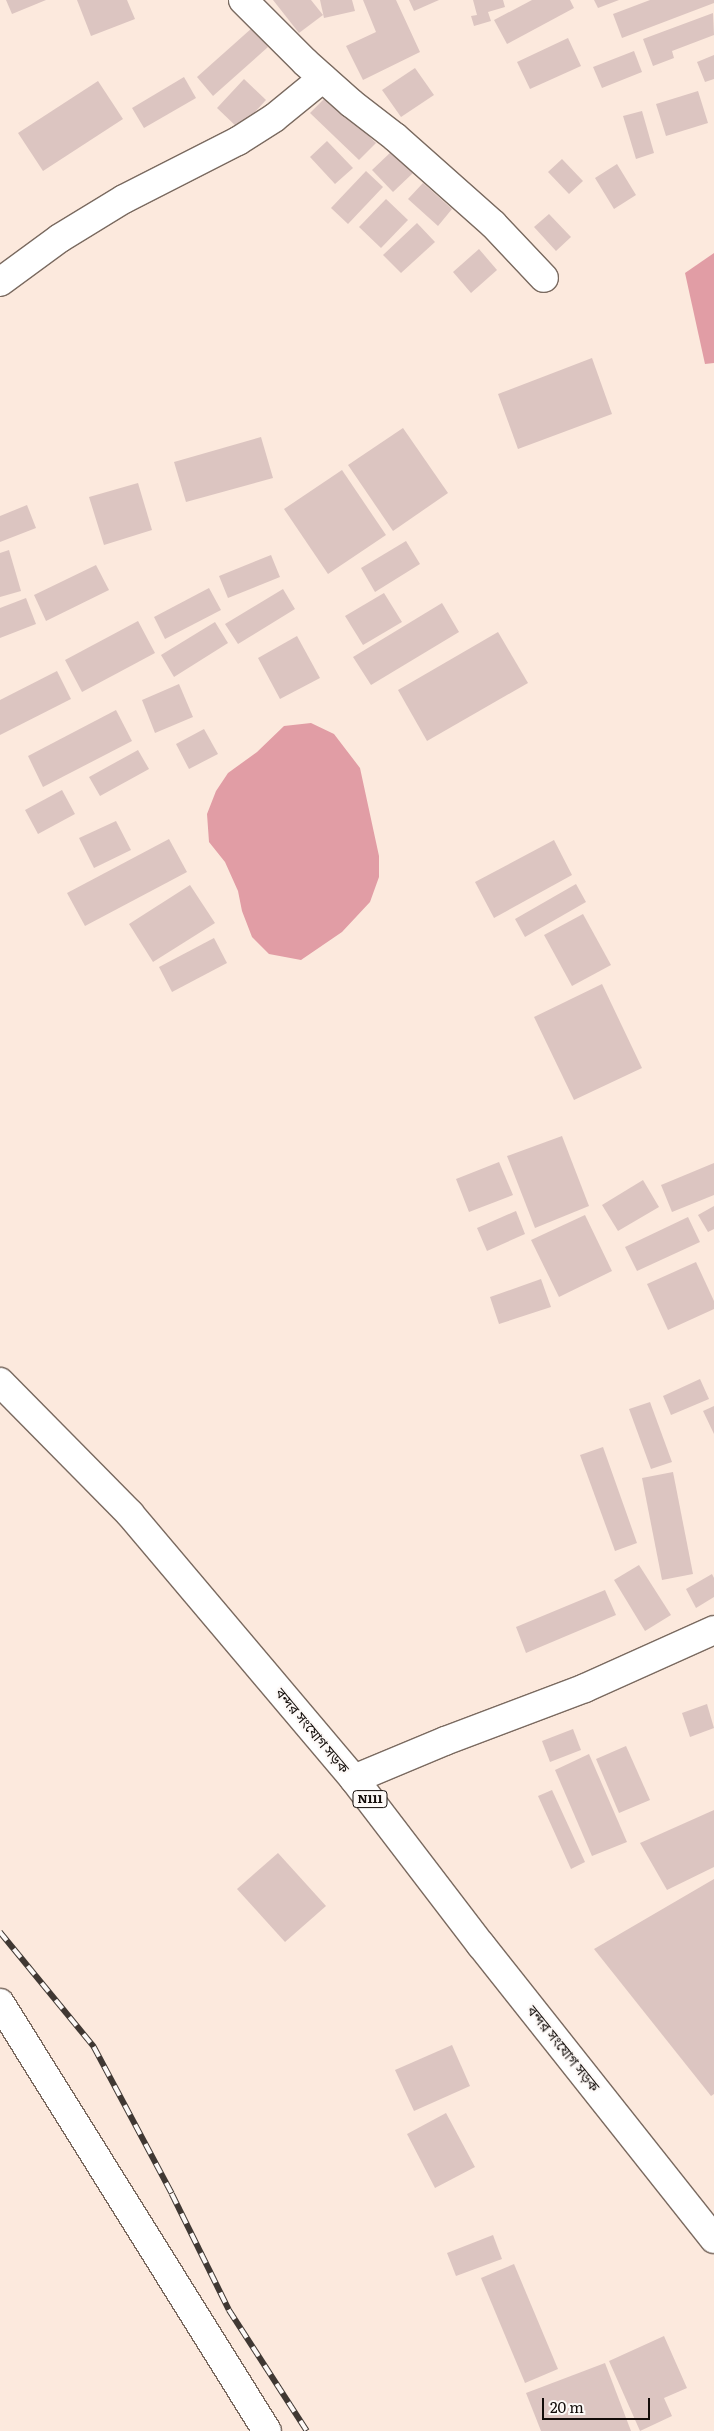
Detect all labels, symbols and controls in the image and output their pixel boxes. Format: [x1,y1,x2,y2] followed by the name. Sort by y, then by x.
[273,1684,353,1776] street label: বন্দর সংযোগ সড়ক
[352,1790,388,1808] road number: N111
[524,2002,604,2094] street label: বন্দর সংযোগ সড়ক
[544,2388,652,2420] scale bar
[550,2395,584,2418] text: 20 m

